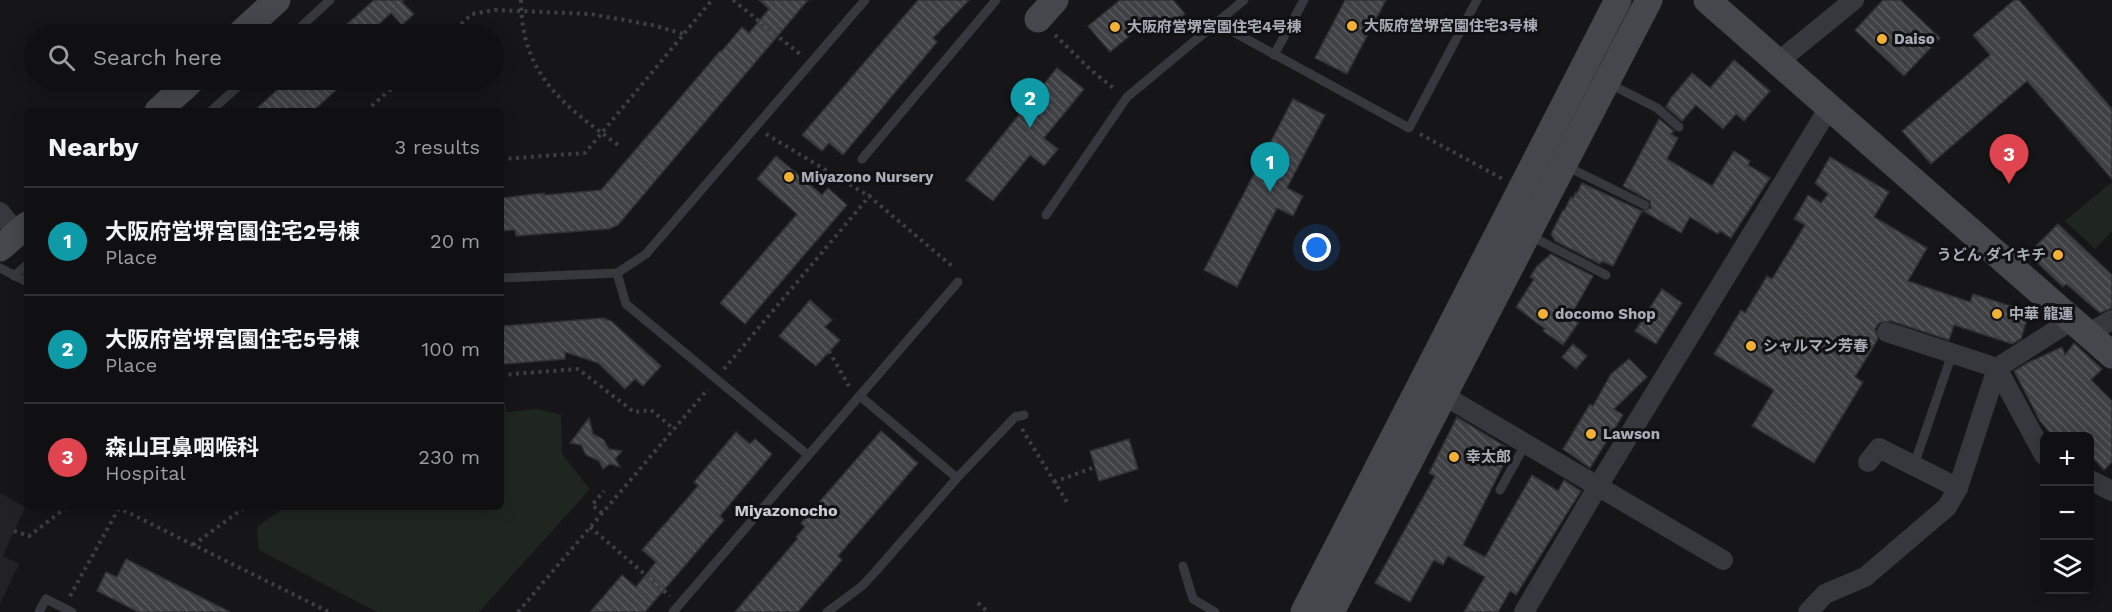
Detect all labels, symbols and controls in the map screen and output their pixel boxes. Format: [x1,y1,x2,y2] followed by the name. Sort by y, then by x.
[1364,17,1538,35] place label: 大阪府営堺宮園住宅3号棟
[1127,18,1302,36] place label: 大阪府営堺宮園住宅4号棟
[1345,19,1359,33] marker: 大阪府営堺宮園住宅3号棟
[1108,20,1122,34] marker: 大阪府営堺宮園住宅4号棟
[24,24,504,90] search box
[1894,30,1935,48] place label: Daiso
[1875,32,1889,46] marker: Daiso
[45,41,78,74] icon: search
[93,45,222,70] text: Search here
[1010,78,1050,128] pin: 2
[48,132,139,162] text: Nearby
[1990,134,2028,184] pin: 3
[395,135,480,159] text: 3 results
[1250,142,1290,192] pin: 1
[801,168,934,186] place label: Miyazono Nursery
[782,170,796,184] marker: Miyazono Nursery
[105,219,360,244] text: 大阪府営堺宮園住宅2号棟
[63,229,72,253] text: 1
[430,229,480,253] text: 20 m
[1302,233,1331,262] your location
[105,245,157,269] text: Place
[1937,246,2046,264] place label: うどん ダイキチ
[2051,248,2065,262] marker: うどん ダイキチ
[1555,305,1656,323] place label: docomo Shop
[2009,305,2073,323] place label: 中華 龍運
[1536,307,1550,321] marker: docomo Shop
[1990,307,2004,321] marker: 中華 龍運
[105,327,360,352] text: 大阪府営堺宮園住宅5号棟
[62,337,73,361] text: 2
[421,337,480,361] text: 100 m
[1763,337,1868,355] place label: シャルマン芳春
[1744,339,1758,353] marker: シャルマン芳春
[105,353,157,377] text: Place
[1603,425,1660,443] place label: Lawson
[1584,427,1598,441] marker: Lawson
[2040,432,2094,594] map controls
[2040,432,2094,486] button: +
[105,435,259,460] text: 森山耳鼻咽喉科
[62,445,73,469] text: 3
[418,445,480,469] text: 230 m
[1466,448,1511,466] place label: 幸太郎
[1447,450,1461,464] marker: 幸太郎
[105,461,186,485] text: Hospital
[2040,486,2094,540] button: −
[734,501,838,520] district label: Miyazonocho
[2040,540,2094,594] button: layers

